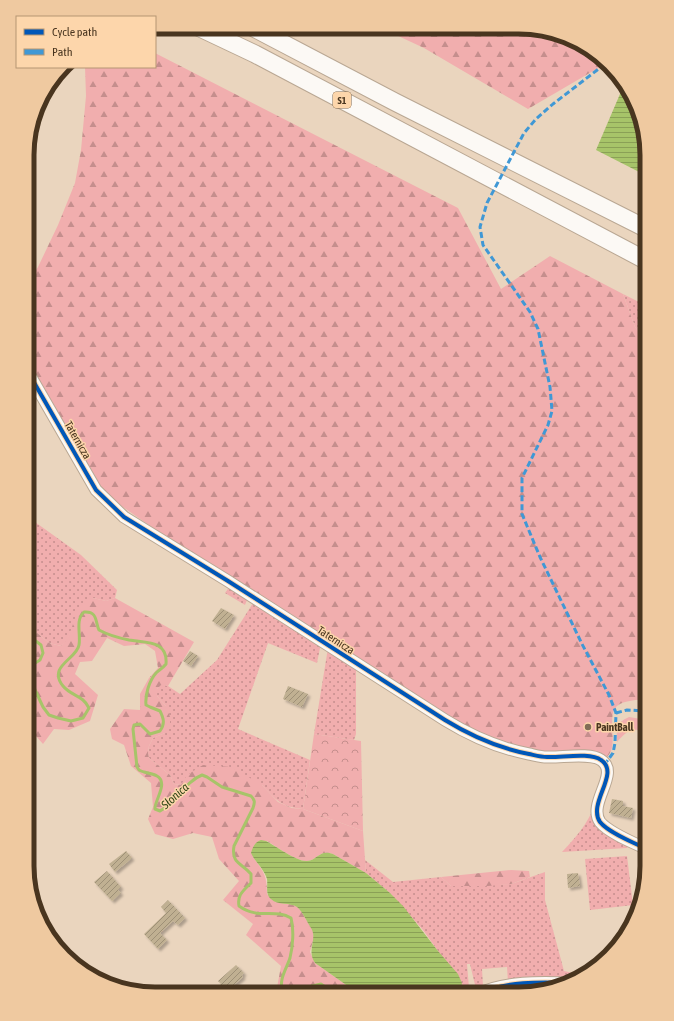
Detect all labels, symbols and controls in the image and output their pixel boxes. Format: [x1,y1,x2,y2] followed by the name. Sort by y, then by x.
[16,16,156,68] legend
[52,25,97,39] text: Cycle path
[52,45,73,59] text: Path
[333,92,351,108] road number: S1
[62,419,94,461] street label: Taternicza
[315,624,357,656] street label: Taternicza
[596,721,635,733] place label: PaintBall
[583,722,593,732] marker: PaintBall
[158,780,192,813] water label: Słonica

